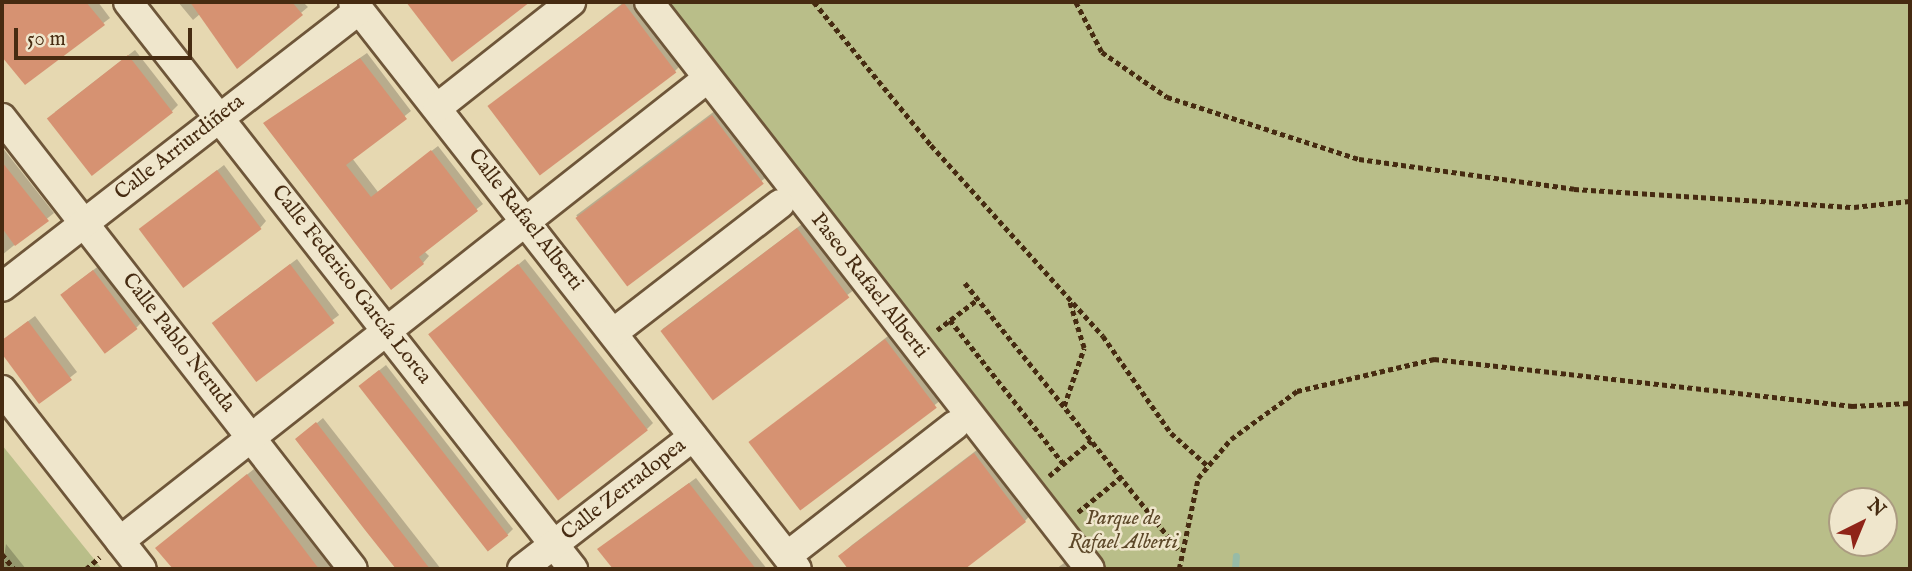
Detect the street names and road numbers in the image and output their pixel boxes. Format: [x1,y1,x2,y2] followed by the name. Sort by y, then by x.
[110,90,250,206] street label: Calle Arriurdiñeta
[462,144,588,296] street label: Calle Rafael Alberti
[266,181,436,389] street label: Calle Federico García Lorca
[805,209,933,363] street label: Paseo Rafael Alberti
[116,268,240,418] street label: Calle Pablo Neruda
[557,434,691,546] street label: Calle Zerradopea

